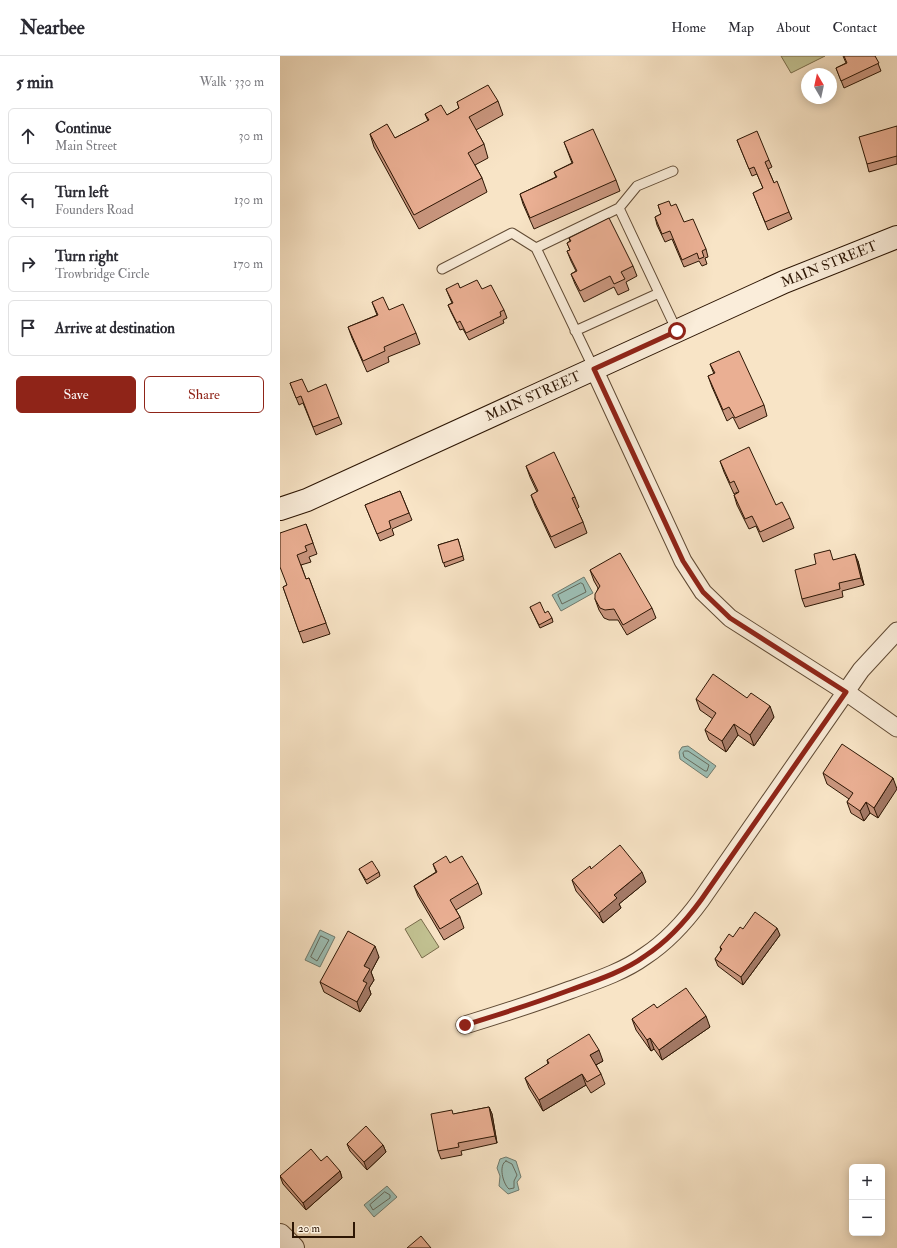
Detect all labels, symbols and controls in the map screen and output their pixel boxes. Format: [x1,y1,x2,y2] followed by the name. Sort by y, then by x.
[20,16,85,40] text: Nearbee
[671,19,706,36] text: Home
[728,19,754,36] text: Map
[776,19,810,36] text: About
[832,19,877,36] text: Contact
[801,68,837,104] north arrow
[16,72,54,93] text: 5 min
[200,74,264,90] text: Walk · 330 m
[55,119,111,138] text: Continue
[17,125,39,147] icon: ahead
[239,128,263,144] text: 30 m
[55,138,117,154] text: Main Street
[55,183,109,202] text: Turn left
[17,189,39,211] icon: left
[234,192,263,208] text: 130 m
[55,202,134,218] text: Founders Road
[778,237,880,291] street label: MAIN STREET
[55,247,118,266] text: Turn right
[17,253,39,275] icon: right
[233,256,263,272] text: 170 m
[55,266,149,282] text: Trowbridge Circle
[17,317,39,339] icon: arrive
[55,319,175,338] text: Arrive at destination
[668,322,686,340] route start
[483,367,584,425] street label: MAIN STREET
[16,376,136,413] button: Save
[144,376,264,413] button: Share
[456,1016,474,1034] route end
[849,1164,885,1236] map controls
[849,1164,885,1200] button: +
[849,1200,885,1236] button: −
[292,1220,355,1239] scale bar
[298,1222,320,1235] text: 20 m

